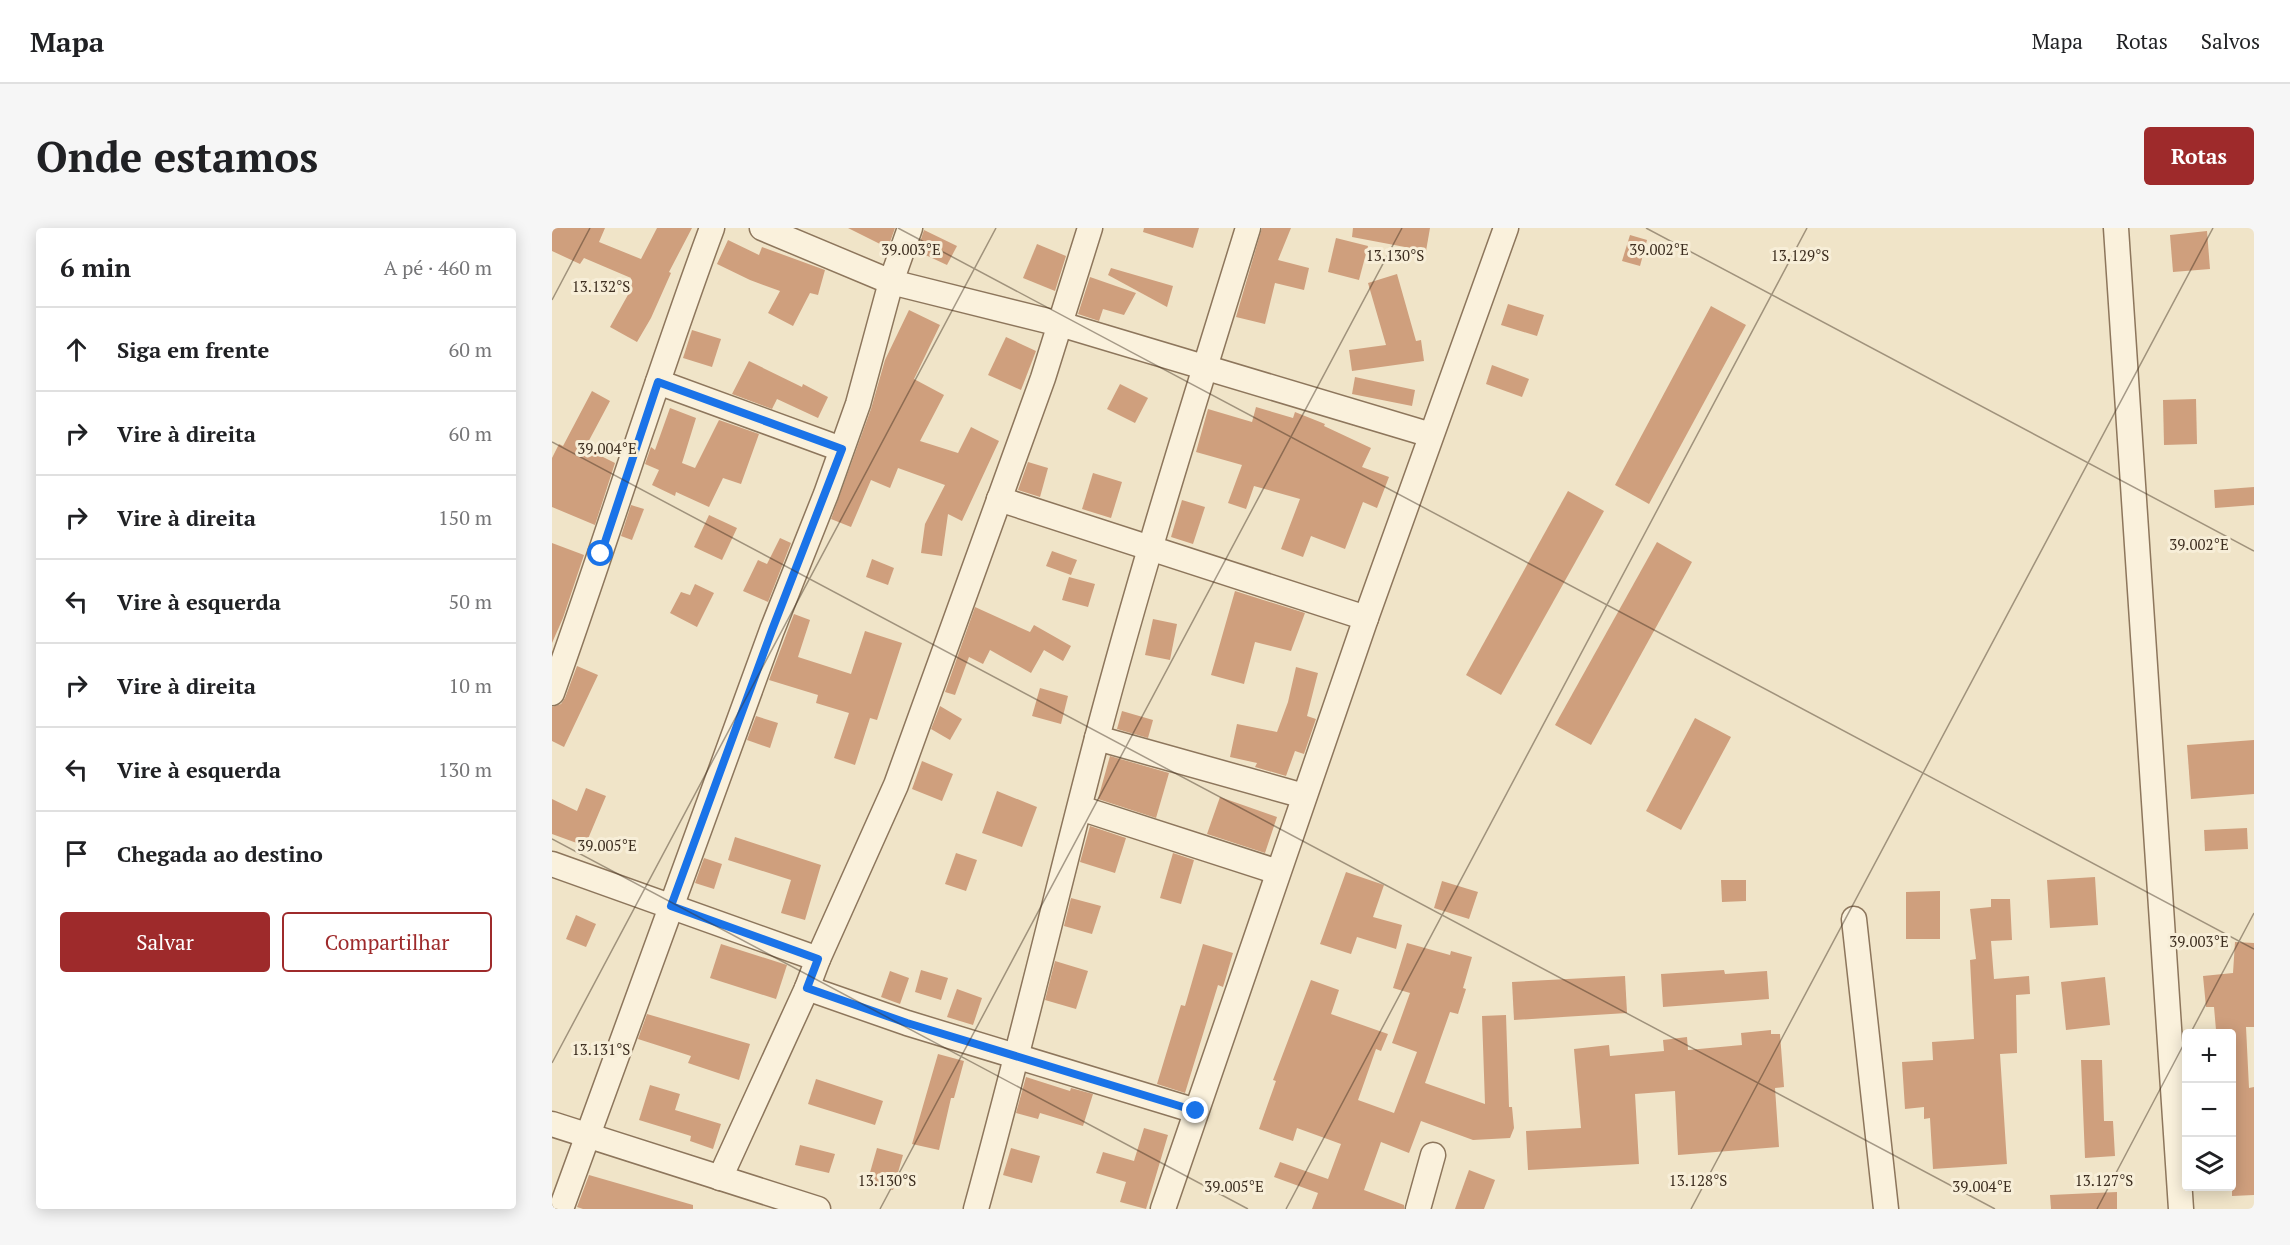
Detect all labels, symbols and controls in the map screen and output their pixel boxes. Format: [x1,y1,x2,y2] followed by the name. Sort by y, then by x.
[30,23,104,60] text: Mapa
[2032,27,2083,55] text: Mapa
[2116,27,2168,55] text: Rotas
[2201,27,2260,55] text: Salvos
[2144,127,2254,185] button: Rotas
[36,128,318,184] text: Onde estamos
[881,239,941,259] text: 39.003°E
[1629,239,1689,259] text: 39.002°E
[1366,245,1424,265] text: 13.130°S
[1771,245,1829,265] text: 13.129°S
[60,250,131,284] text: 6 min
[384,254,492,281] text: A pé · 460 m
[572,276,630,296] text: 13.132°S
[60,333,93,366] icon: ahead
[117,335,269,364] text: Siga em frente
[449,336,492,363] text: 60 m
[60,417,93,450] icon: right
[117,419,256,448] text: Vire à direita
[449,420,492,447] text: 60 m
[577,438,637,458] text: 39.004°E
[60,501,93,534] icon: right
[117,503,256,532] text: Vire à direita
[438,504,492,531] text: 150 m
[2169,534,2229,554] text: 39.002°E
[587,540,613,566] route start
[60,585,93,618] icon: left
[117,587,281,616] text: Vire à esquerda
[449,588,492,615] text: 50 m
[60,669,93,702] icon: right
[117,671,256,700] text: Vire à direita
[449,672,492,699] text: 10 m
[60,753,93,786] icon: left
[117,755,281,784] text: Vire à esquerda
[438,756,492,783] text: 130 m
[577,835,637,855] text: 39.005°E
[60,837,93,870] icon: arrive
[117,839,323,868] text: Chegada ao destino
[60,912,270,972] button: Salvar
[282,912,492,972] button: Compartilhar
[2169,931,2229,951] text: 39.003°E
[2182,1029,2236,1191] map controls
[2182,1029,2236,1083] button: +
[572,1039,630,1059] text: 13.131°S
[2182,1083,2236,1137] button: −
[1182,1097,1208,1123] route end
[2182,1137,2236,1191] button: layers
[858,1170,916,1190] text: 13.130°S
[1669,1170,1727,1190] text: 13.128°S
[2075,1170,2133,1190] text: 13.127°S
[1204,1176,1264,1196] text: 39.005°E
[1952,1176,2012,1196] text: 39.004°E

